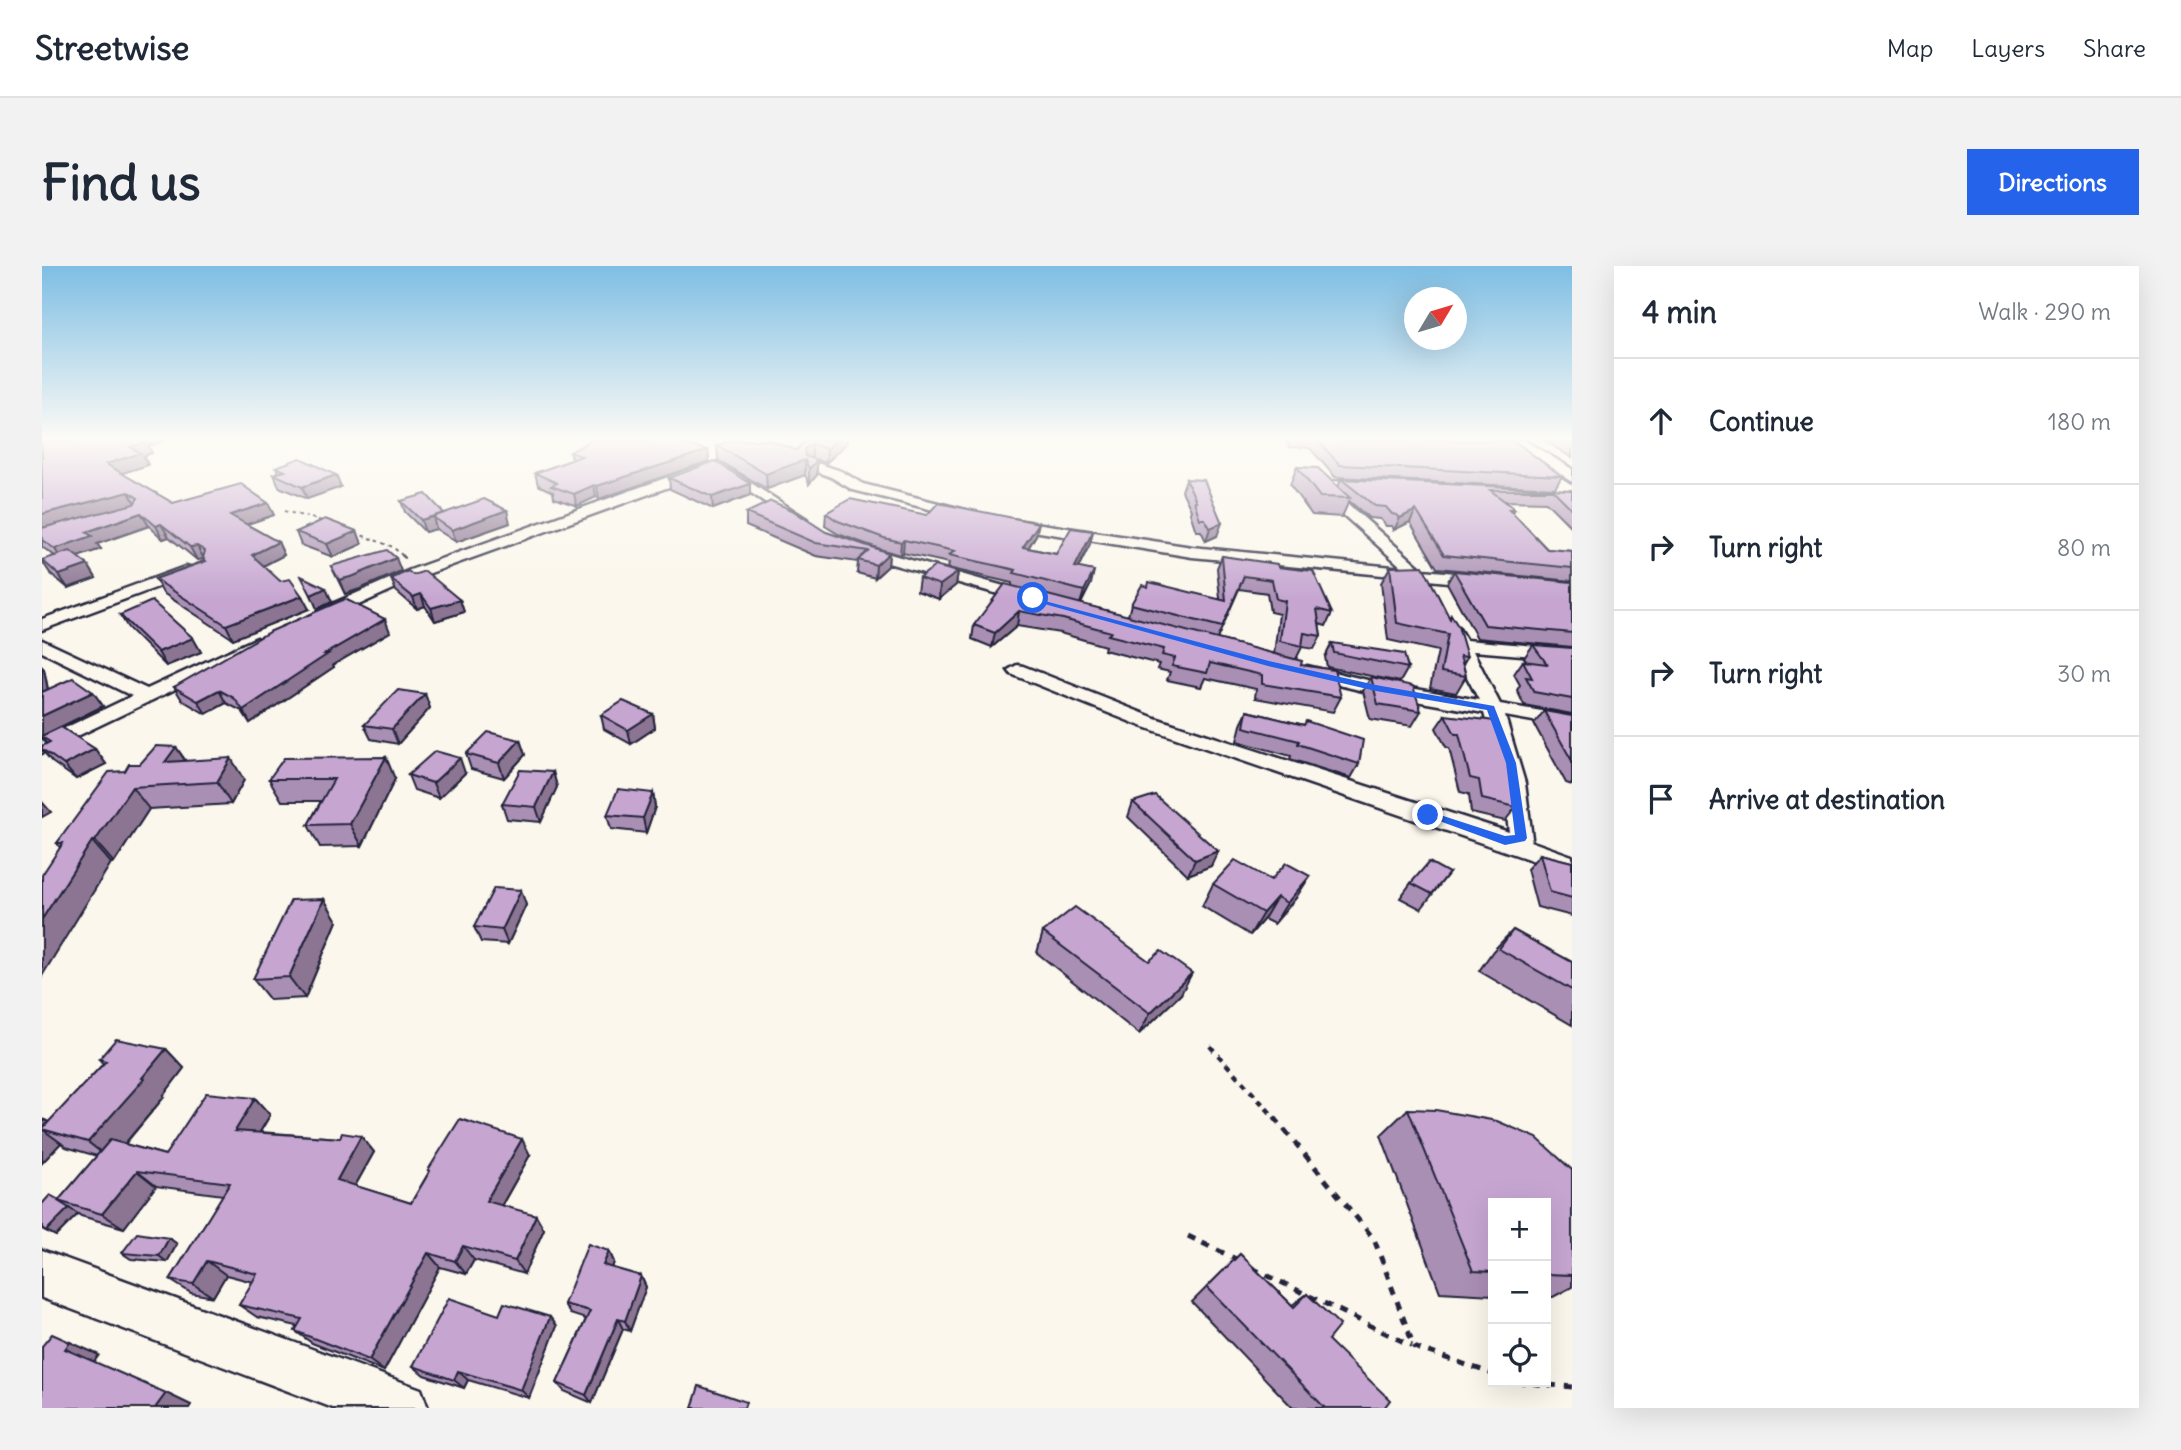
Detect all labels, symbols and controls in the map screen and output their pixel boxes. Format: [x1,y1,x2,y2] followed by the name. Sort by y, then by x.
[35,27,189,69] text: Streetwise
[1887,33,1933,63] text: Map
[1971,33,2045,63] text: Layers
[2083,33,2146,63] text: Share
[1967,149,2139,215] button: Directions
[42,152,200,213] text: Find us
[1404,287,1467,350] north arrow
[1642,293,1717,331] text: 4 min
[1978,297,2111,326] text: Walk · 290 m
[1642,402,1680,440] icon: ahead
[1709,405,1814,438] text: Continue
[2048,407,2111,436] text: 180 m
[1642,528,1680,566] icon: right
[1709,531,1822,564] text: Turn right
[2057,533,2111,562] text: 80 m
[1017,582,1048,613] route start
[1642,654,1680,692] icon: right
[1709,657,1822,690] text: Turn right
[2057,659,2111,688] text: 30 m
[1642,780,1680,818] icon: arrive
[1709,783,1945,816] text: Arrive at destination
[1412,799,1443,830] route end
[1488,1198,1551,1387] map controls
[1488,1198,1551,1261] button: +
[1488,1261,1551,1324] button: −
[1488,1324,1551,1387] button: locate

